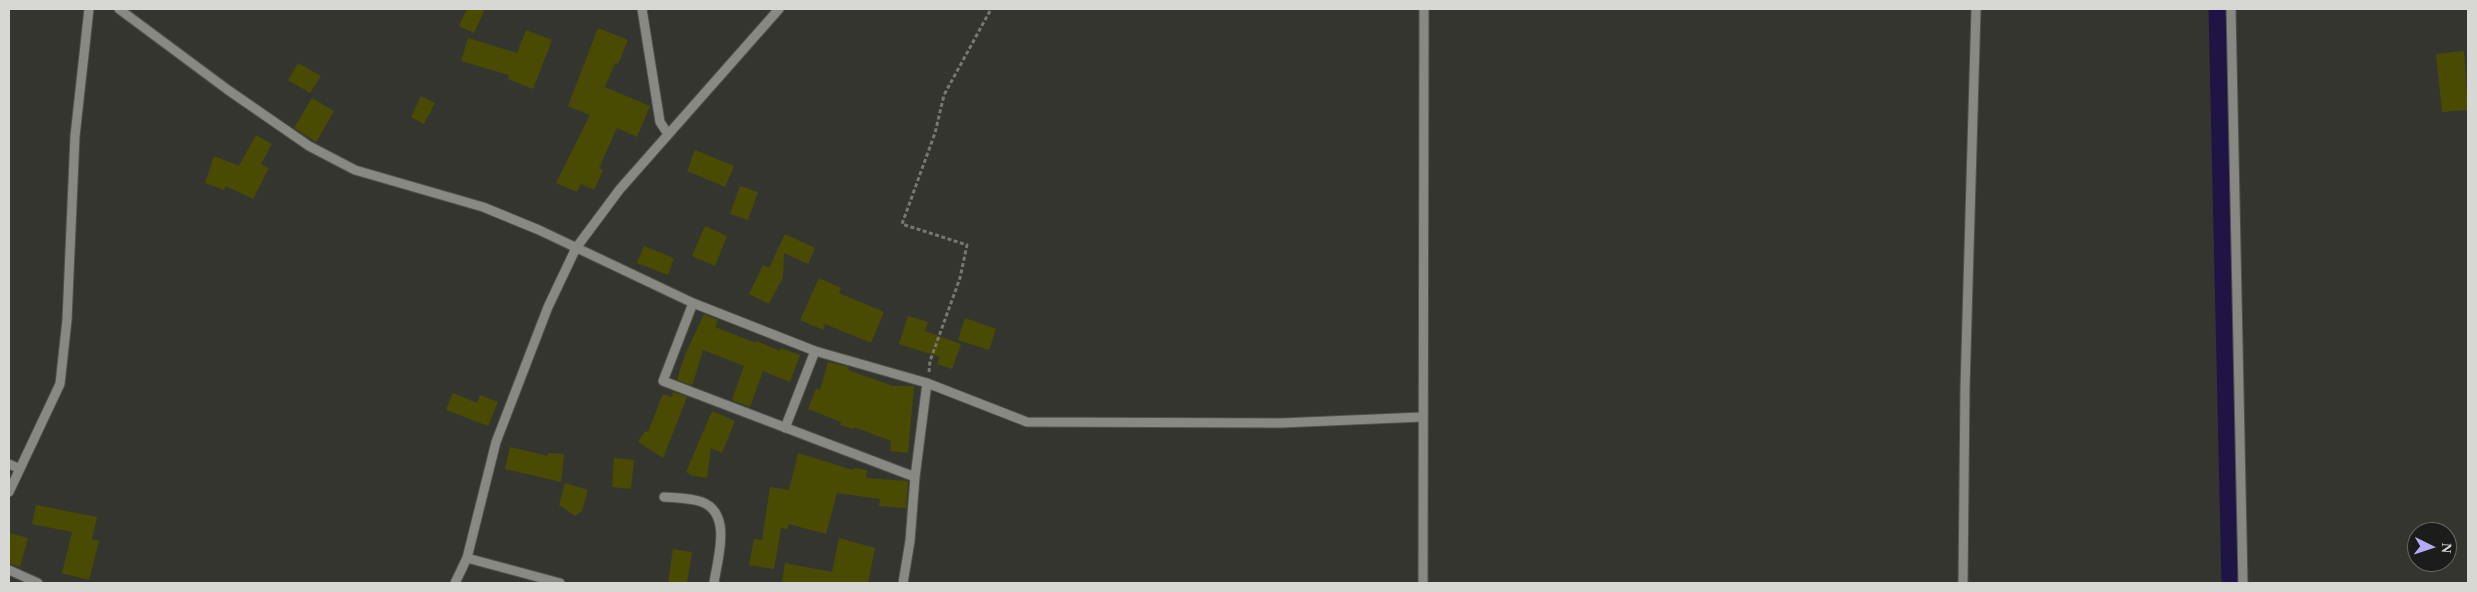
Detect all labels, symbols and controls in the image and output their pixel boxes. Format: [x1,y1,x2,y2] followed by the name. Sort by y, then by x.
[2407,522,2457,572] north arrow
[2439,542,2454,554] text: N

